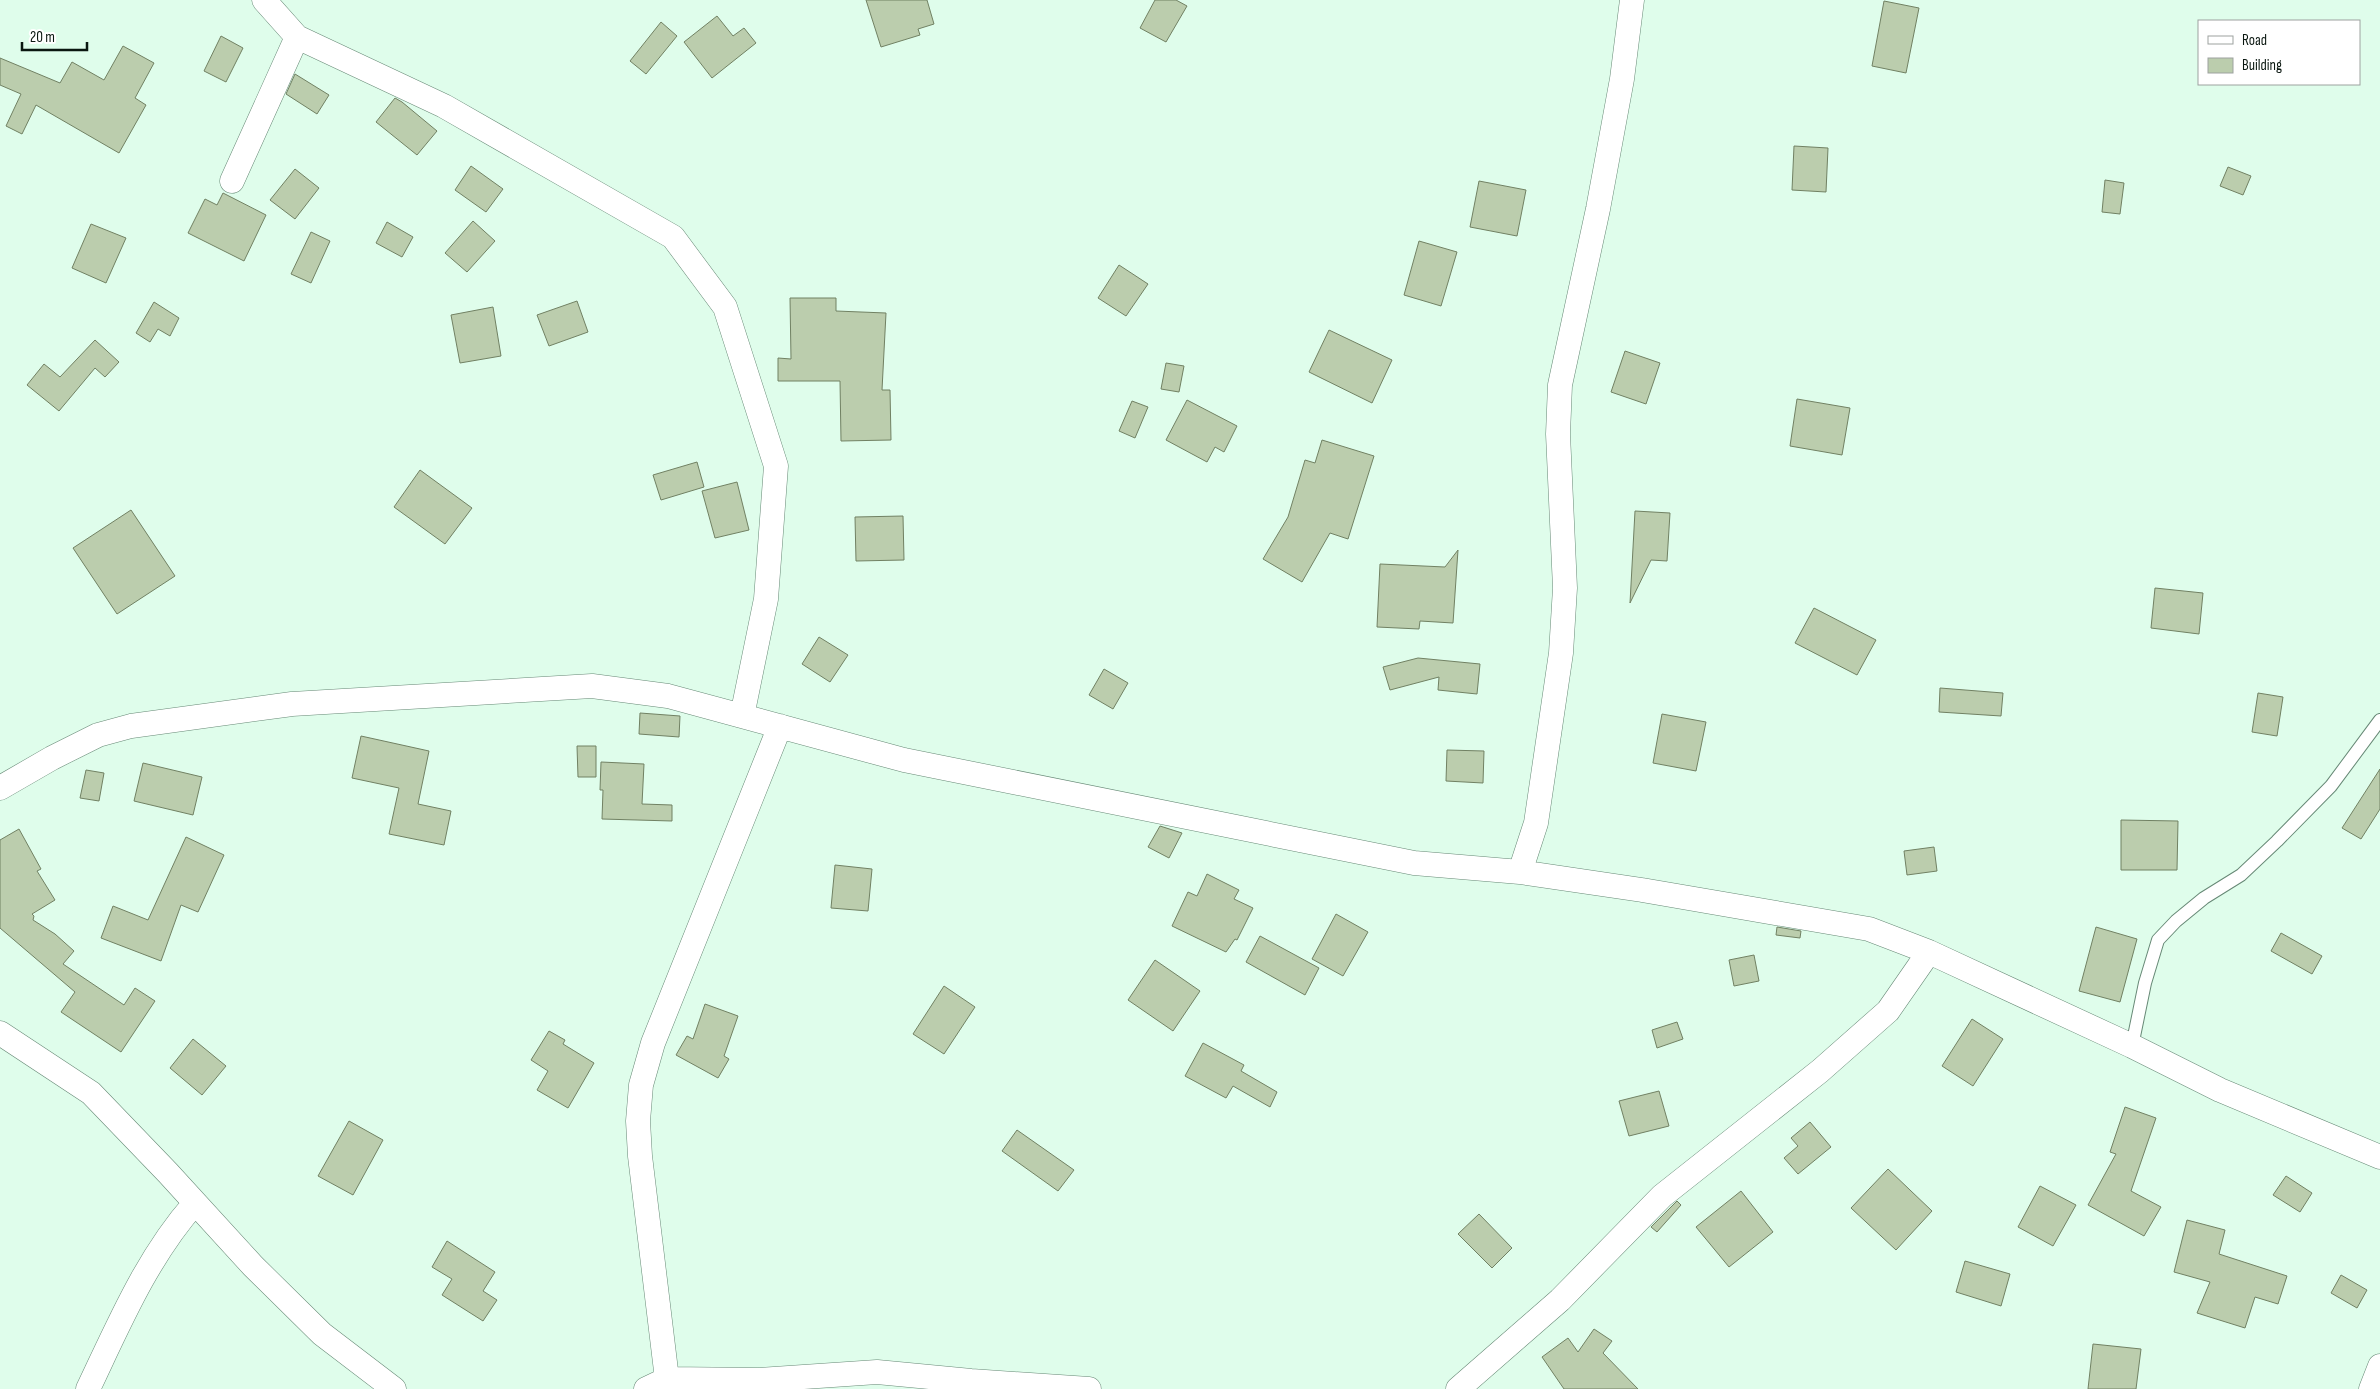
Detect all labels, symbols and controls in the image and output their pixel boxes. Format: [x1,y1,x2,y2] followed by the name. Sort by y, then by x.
[22,20,88,52] scale bar
[2198,20,2360,85] legend
[30,28,55,47] text: 20 m
[2242,31,2267,50] text: Road
[2242,56,2282,75] text: Building

